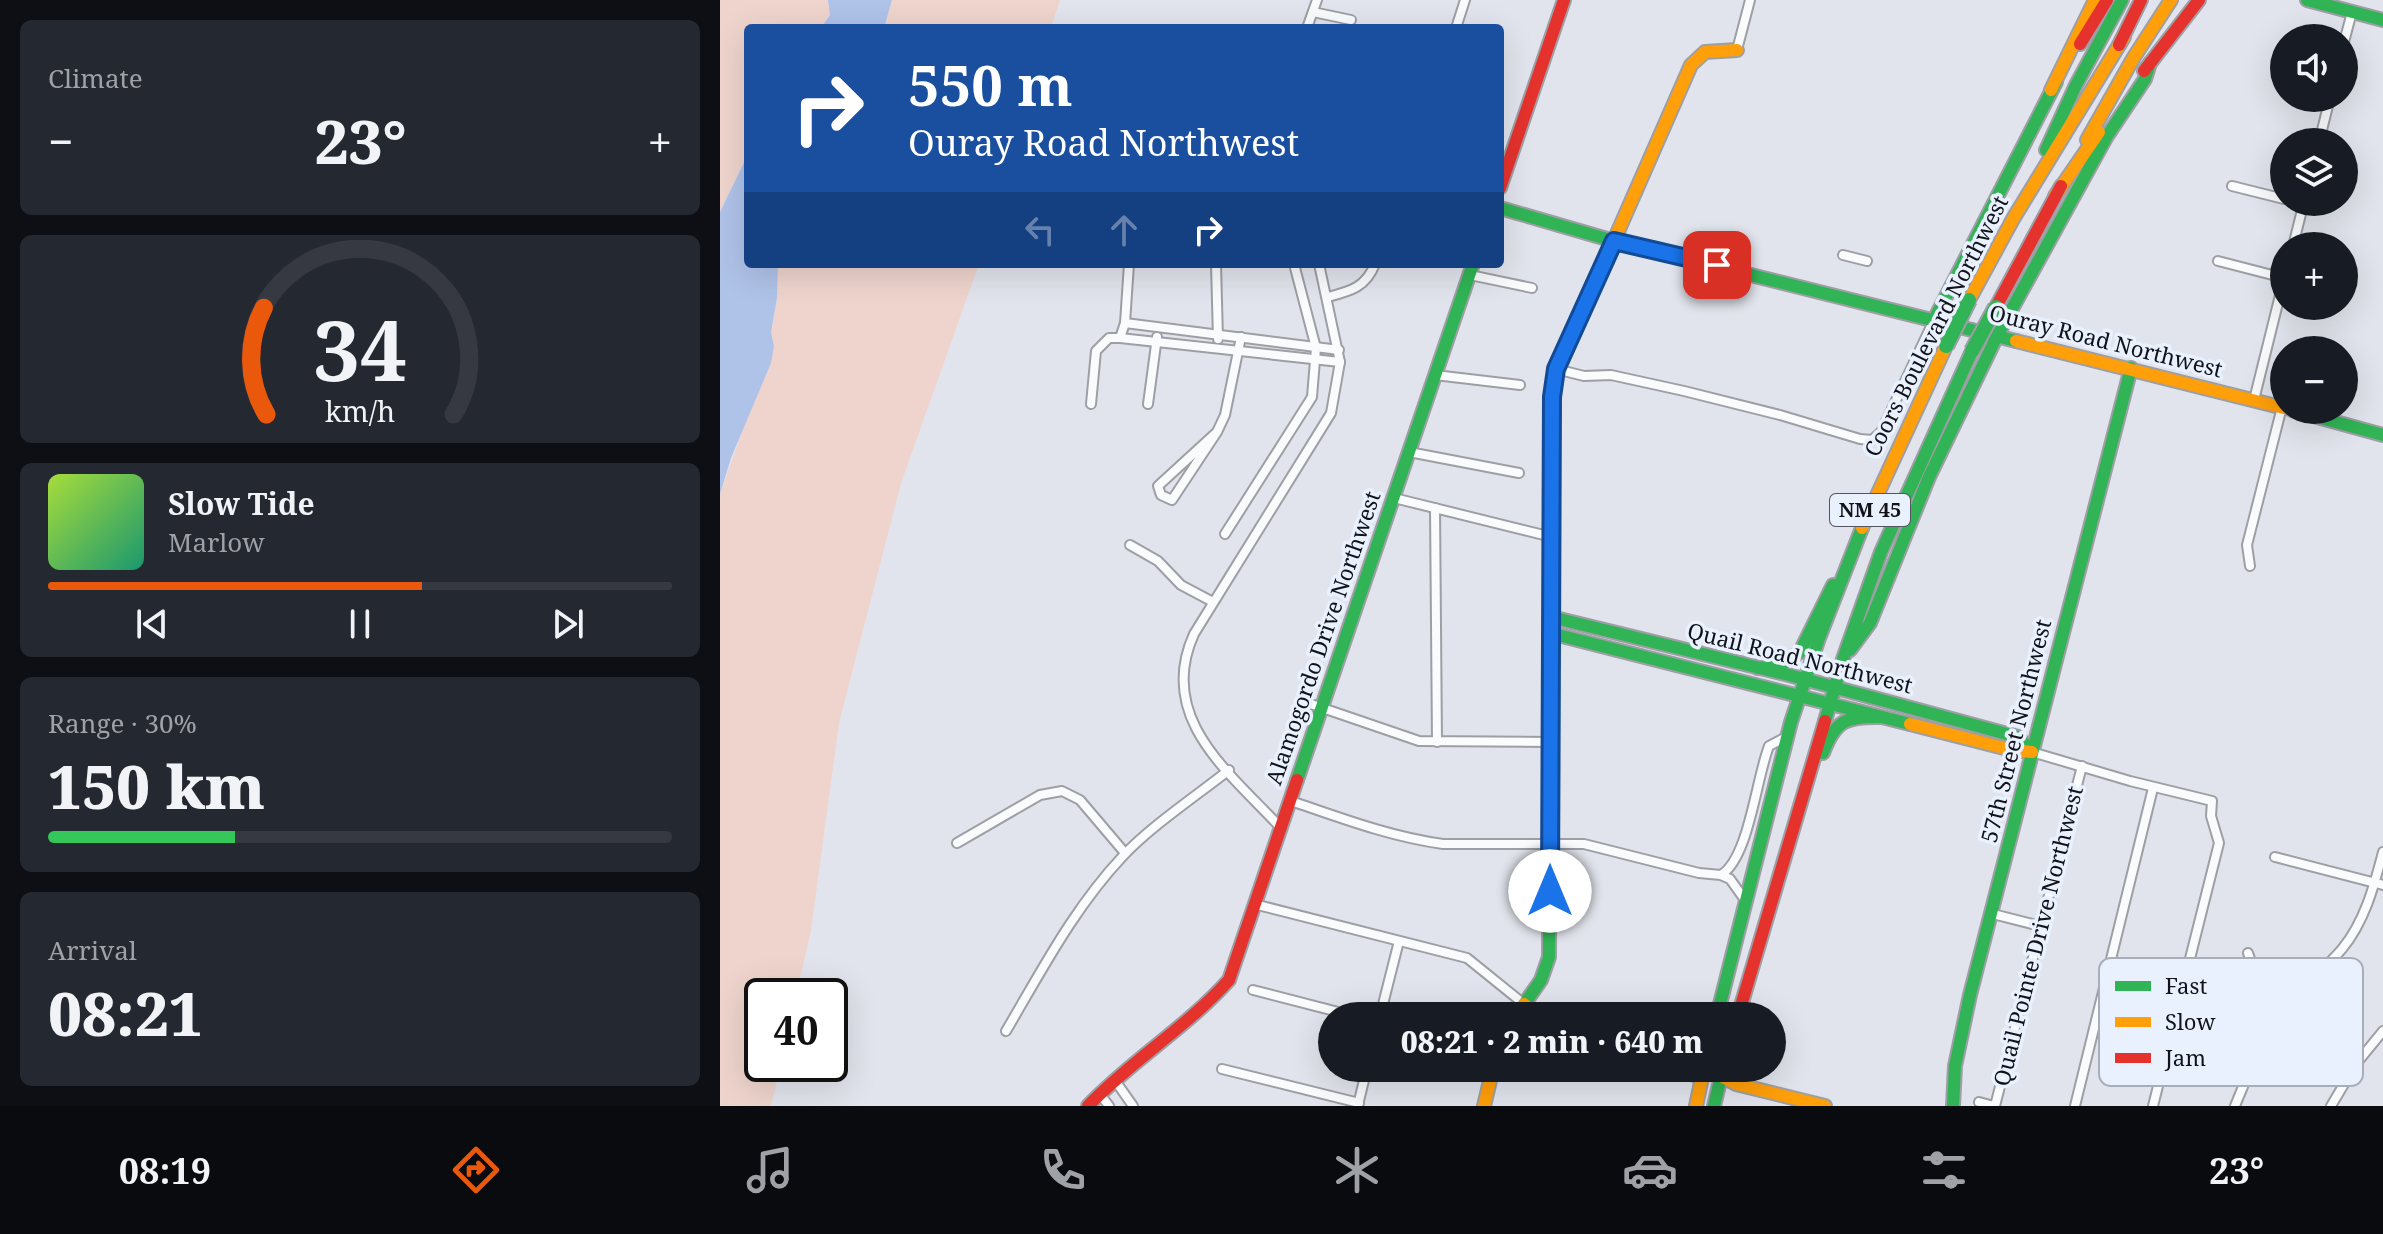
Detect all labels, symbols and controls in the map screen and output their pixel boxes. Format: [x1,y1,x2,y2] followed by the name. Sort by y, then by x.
[2270,24,2358,424] map controls
[2270,24,2358,112] button: sound
[908,46,1073,122] text: 550 m
[776,56,880,160] icon: right
[48,60,143,96] text: Climate
[314,100,406,182] text: 23°
[48,111,73,171] text: −
[647,111,672,171] text: +
[908,118,1299,167] text: Ouray Road Northwest
[2270,128,2358,216] button: layers
[1856,190,2014,461] street label: Coors Boulevard Northwest
[1018,208,1062,252] icon: left
[1102,208,1146,252] icon: ahead
[1186,208,1230,252] icon: right
[1683,231,1751,299] pin
[2270,232,2358,320] button: +
[1695,243,1739,287] icon: arrive
[313,291,407,404] text: 34
[1987,297,2226,384] street label: Ouray Road Northwest
[2270,336,2358,424] button: −
[325,391,395,430] text: km/h
[168,483,315,524] text: Slow Tide
[1258,487,1387,788] street label: Alamogordo Drive Northwest
[1830,494,1910,526] road number: NM 45
[168,524,265,560] text: Marlow
[130,602,174,646] icon: previous
[338,602,382,646] icon: pause
[546,602,590,646] icon: next
[1685,615,1916,700] street label: Quail Road Northwest
[1973,616,2057,846] street label: 57th Street Northwest
[48,705,197,741] text: Range · 30%
[48,745,265,827] text: 150 km
[1985,782,2089,1089] street label: Quail Pointe Drive Northwest
[1508,849,1592,933] position arrow
[48,932,137,968] text: Arrival
[2099,958,2363,1086] legend
[2165,970,2207,1000] text: Fast
[48,972,203,1054] text: 08:21
[744,978,848,1082] speed limit sign: 40
[2165,1006,2215,1036] text: Slow
[1401,1021,1703,1062] text: 08:21 · 2 min · 640 m
[2164,1042,2206,1072] text: Jam
[448,1142,504,1198] icon: directions
[742,1142,798,1198] icon: music
[1035,1142,1091,1198] icon: phone
[1329,1142,1385,1198] icon: climate
[1622,1142,1678,1198] icon: car
[1916,1142,1972,1198] icon: filters
[119,1146,211,1195] text: 08:19
[2209,1146,2264,1195] text: 23°

